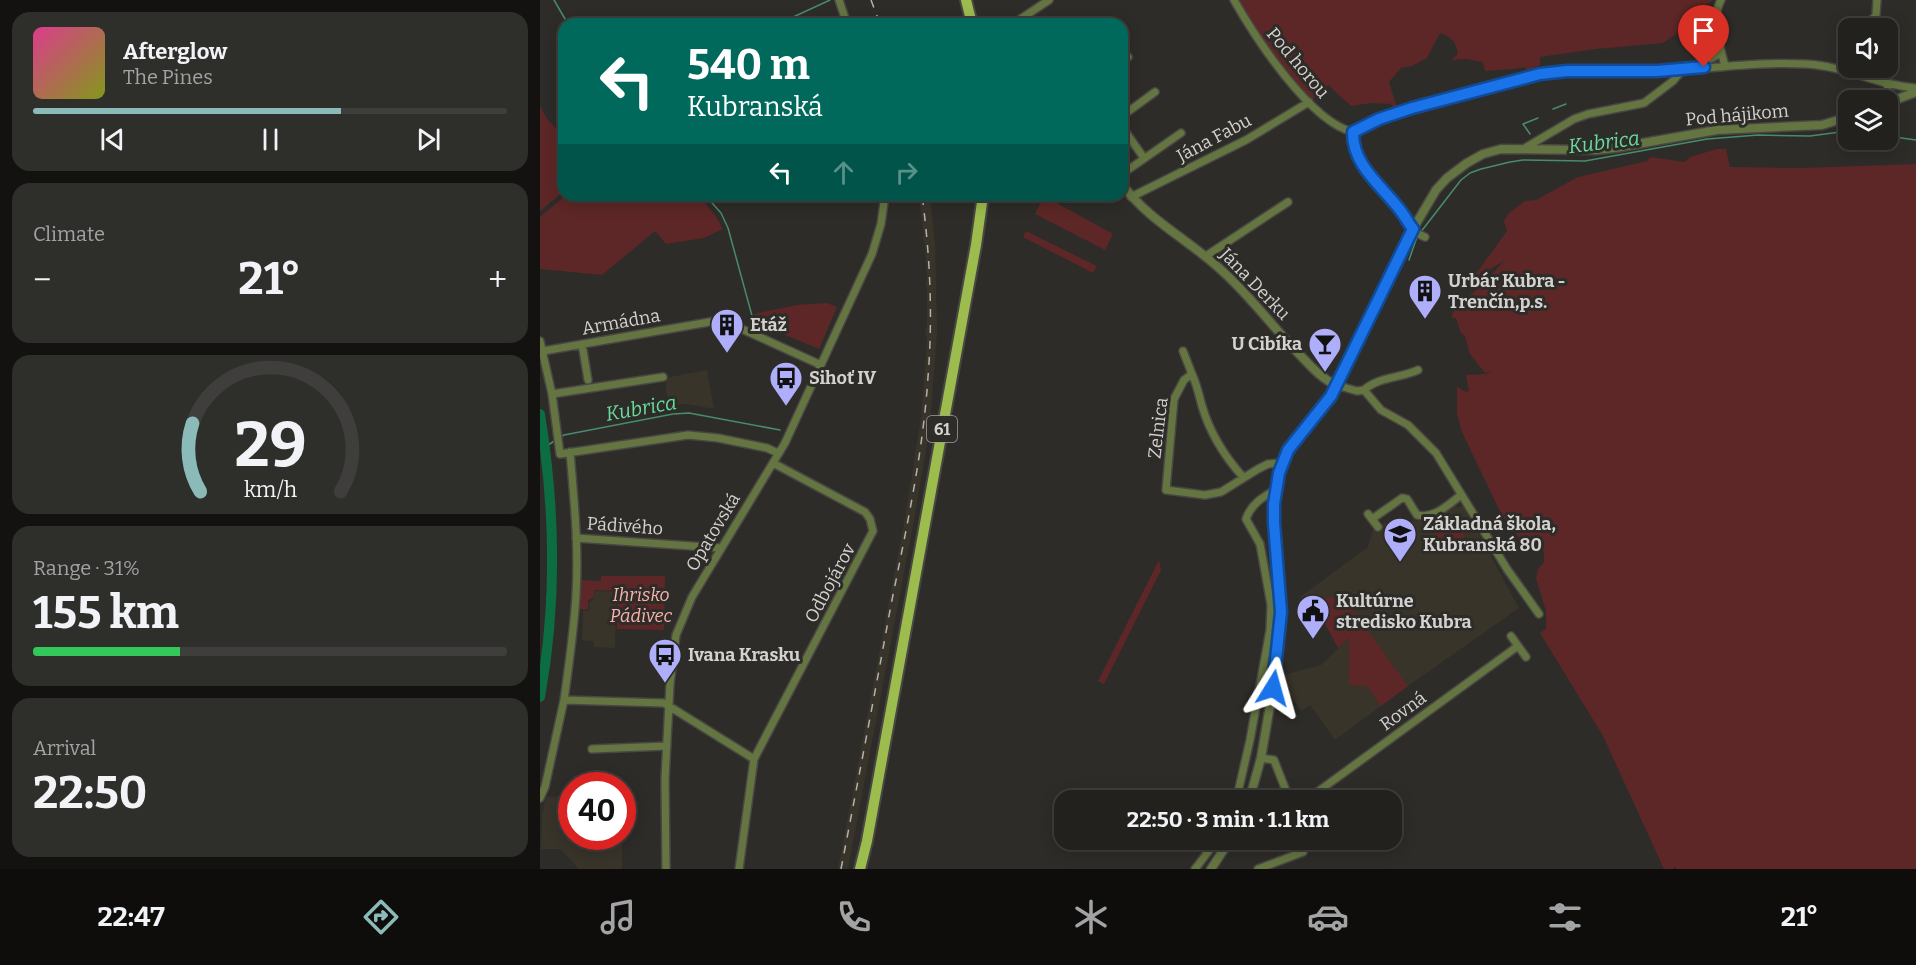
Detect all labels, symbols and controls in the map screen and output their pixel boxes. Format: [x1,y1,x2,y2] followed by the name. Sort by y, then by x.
[1678,5,1729,67] pin
[1687,14,1720,47] icon: arrive
[1838,18,1898,150] map controls
[1838,18,1898,78] button: sound
[1262,23,1334,103] street label: Pod horou
[123,38,227,65] text: Afterglow
[687,40,810,90] text: 540 m
[588,42,666,120] icon: left
[123,65,213,89] text: The Pines
[1838,90,1898,150] button: layers
[687,91,823,123] text: Kubranská
[1685,100,1789,130] street label: Pod hájikom
[1172,109,1255,167] street label: Jána Fabu
[96,123,129,156] icon: previous
[254,123,287,156] icon: pause
[412,123,445,156] icon: next
[1567,126,1641,158] water label: Kubrica
[764,156,797,189] icon: left
[827,156,860,189] icon: ahead
[890,156,923,189] icon: right
[33,222,105,246] text: Climate
[1215,243,1295,325] street label: Jána Derku
[238,252,301,306] text: 21°
[33,260,51,300] text: −
[488,260,507,300] text: +
[1448,270,1566,313] place label: Urbár Kubra - Trenčín,p.s.
[1407,273,1443,320] building icon: Urbár Kubra - Trenčín,p.s.
[580,304,662,340] street label: Armádna
[709,307,745,354] building icon: Etáž
[750,314,787,336] place label: Etáž
[1307,326,1343,373] bar icon: U Cibíka
[1232,333,1302,355] place label: U Cibíka
[768,360,804,407] bus stop icon: Sihoť IV
[809,367,876,389] place label: Sihoť IV
[604,390,678,426] water label: Kubrica
[1143,396,1173,460] street label: Zelnica
[234,408,306,483] text: 29
[927,416,957,442] road number: 61
[243,477,297,503] text: km/h
[681,489,745,575] street label: Opatovská
[586,512,664,540] street label: Pádivého
[1423,513,1556,556] place label: Základná škola, Kubranská 80
[1382,516,1418,563] school or university icon: Základná škola, Kubranská 80
[800,539,860,626] street label: Odbojárov
[33,556,140,580] text: Range · 31%
[610,584,673,627] park label: Ihrisko Pádivec
[33,586,179,640] text: 155 km
[1336,590,1472,633] place label: Kultúrne stredisko Kubra
[1295,593,1331,640] public building icon: Kultúrne stredisko Kubra
[647,637,683,684] bus stop icon: Ivana Krasku
[688,644,801,666] place label: Ivana Krasku
[1241,656,1305,720] position arrow
[1375,687,1431,735] street label: Rovná
[33,736,96,760] text: Arrival
[33,766,147,820] text: 22:50
[558,772,636,850] speed limit sign: 40
[1127,806,1329,833] text: 22:50 · 3 min · 1.1 km
[360,896,402,938] icon: directions
[597,896,639,938] icon: music
[833,896,875,938] icon: phone
[1070,896,1112,938] icon: climate
[1307,896,1349,938] icon: car
[1544,896,1586,938] icon: filters
[97,901,165,933] text: 22:47
[1781,901,1818,933] text: 21°

